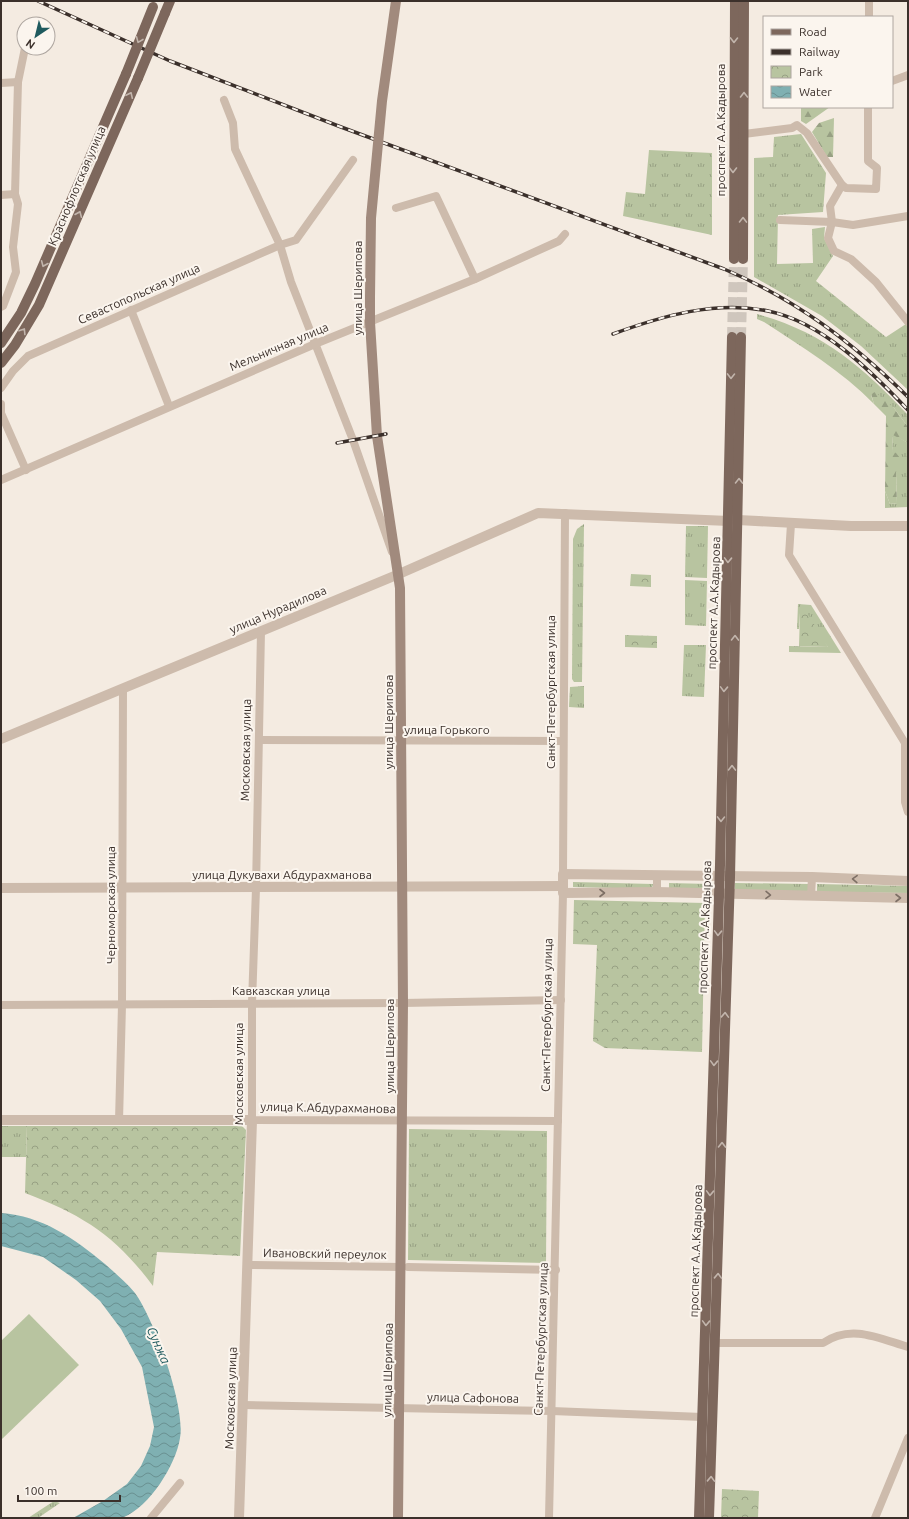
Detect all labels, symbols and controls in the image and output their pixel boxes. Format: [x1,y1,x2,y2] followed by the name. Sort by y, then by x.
[16,16,56,56] north arrow
[763,16,893,108] legend
[799,25,827,38] text: Road
[136,36,144,44] one-way arrow
[23,37,37,51] text: N
[730,37,738,43] one-way arrow
[799,45,840,58] text: Railway
[714,64,727,197] street label: проспект А.А.Кадырова
[799,65,823,78] text: Park
[799,85,832,98] text: Water
[125,91,133,99] one-way arrow
[740,92,748,98] one-way arrow
[45,124,108,248] street label: Краснофлотская улица
[729,167,737,173] one-way arrow
[75,211,83,218] one-way arrow
[739,217,747,223] one-way arrow
[351,241,364,335] street label: улица Шерипова
[41,259,49,267] one-way arrow
[76,261,202,326] street label: Севастопольская улица
[228,320,330,373] street label: Мельничная улица
[19,328,26,335] one-way arrow
[727,373,735,379] one-way arrow
[735,478,743,484] one-way arrow
[705,536,722,670] street label: проспект А.А.Кадырова
[723,557,732,563] one-way arrow
[227,583,328,636] street label: улица Нурадилова
[544,615,557,769] street label: Санкт-Петербургская улица
[731,635,740,641] one-way arrow
[382,675,395,769] street label: улица Шерипова
[720,686,728,692] one-way arrow
[238,699,253,801] street label: Московская улица
[404,723,490,736] street label: улица Горького
[728,765,736,771] one-way arrow
[717,816,725,822] one-way arrow
[104,846,117,964] street label: Черноморская улица
[696,860,713,994] street label: проспект А.А.Кадырова
[192,868,372,881] street label: улица Дукувахи Абдурахманова
[852,875,858,883] one-way arrow
[599,889,605,897] one-way arrow
[765,891,771,900] one-way arrow
[895,894,901,902] one-way arrow
[714,930,722,936] one-way arrow
[539,938,554,1092] street label: Санкт-Петербургская улица
[232,984,330,997] street label: Кавказская улица
[383,999,396,1093] street label: улица Шерипова
[721,1012,729,1018] one-way arrow
[232,1023,245,1125] street label: Московская улица
[710,1060,718,1066] one-way arrow
[260,1100,396,1115] street label: улица К.Абдурахманова
[717,1142,726,1148] one-way arrow
[687,1184,704,1318] street label: проспект А.А.Кадырова
[706,1190,715,1196] one-way arrow
[263,1246,387,1261] street label: Ивановский переулок
[531,1262,550,1416] street label: Санкт-Петербургская улица
[714,1273,722,1279] one-way arrow
[702,1320,710,1326] one-way arrow
[380,1323,395,1417] street label: улица Шерипова
[145,1324,173,1366] water label: Сунжа
[222,1346,239,1449] street label: Московская улица
[427,1390,519,1405] street label: улица Сафонова
[706,1476,715,1482] one-way arrow
[18,1477,120,1503] scale bar
[24,1484,57,1497] text: 100 m

